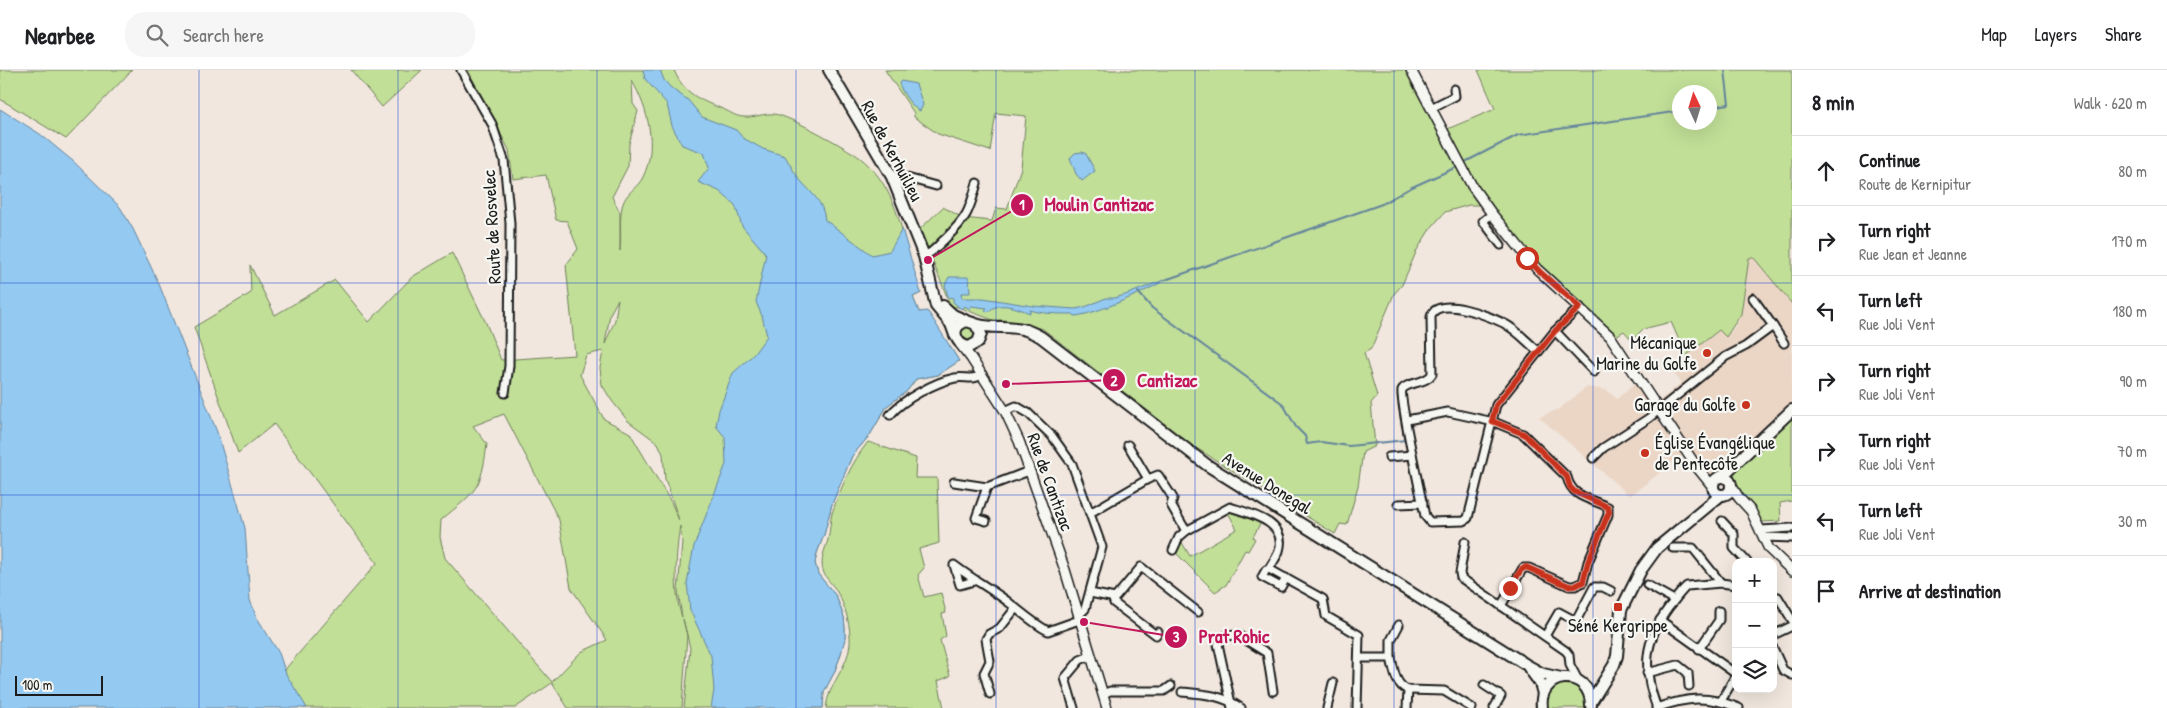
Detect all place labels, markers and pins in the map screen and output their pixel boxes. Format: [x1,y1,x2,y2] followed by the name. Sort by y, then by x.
[1009,188,1163,222] callout: Moulin Cantizac
[1596,330,1697,376] place label: Mécanique Marine du Golfe
[1701,347,1713,359] marker: Mécanique Marine du Golfe
[1102,363,1207,397] callout: Cantizac
[1634,392,1736,417] place label: Garage du Golfe
[1740,399,1752,411] marker: Garage du Golfe
[1655,430,1775,476] place label: Église Évangélique de Pentecôte
[1639,447,1651,459] marker: Église Évangélique de Pentecôte
[1612,601,1624,613] marker: Séné Kergrippe
[1568,613,1668,638] place label: Séné Kergrippe
[1164,620,1280,654] callout: Prat Rohic

